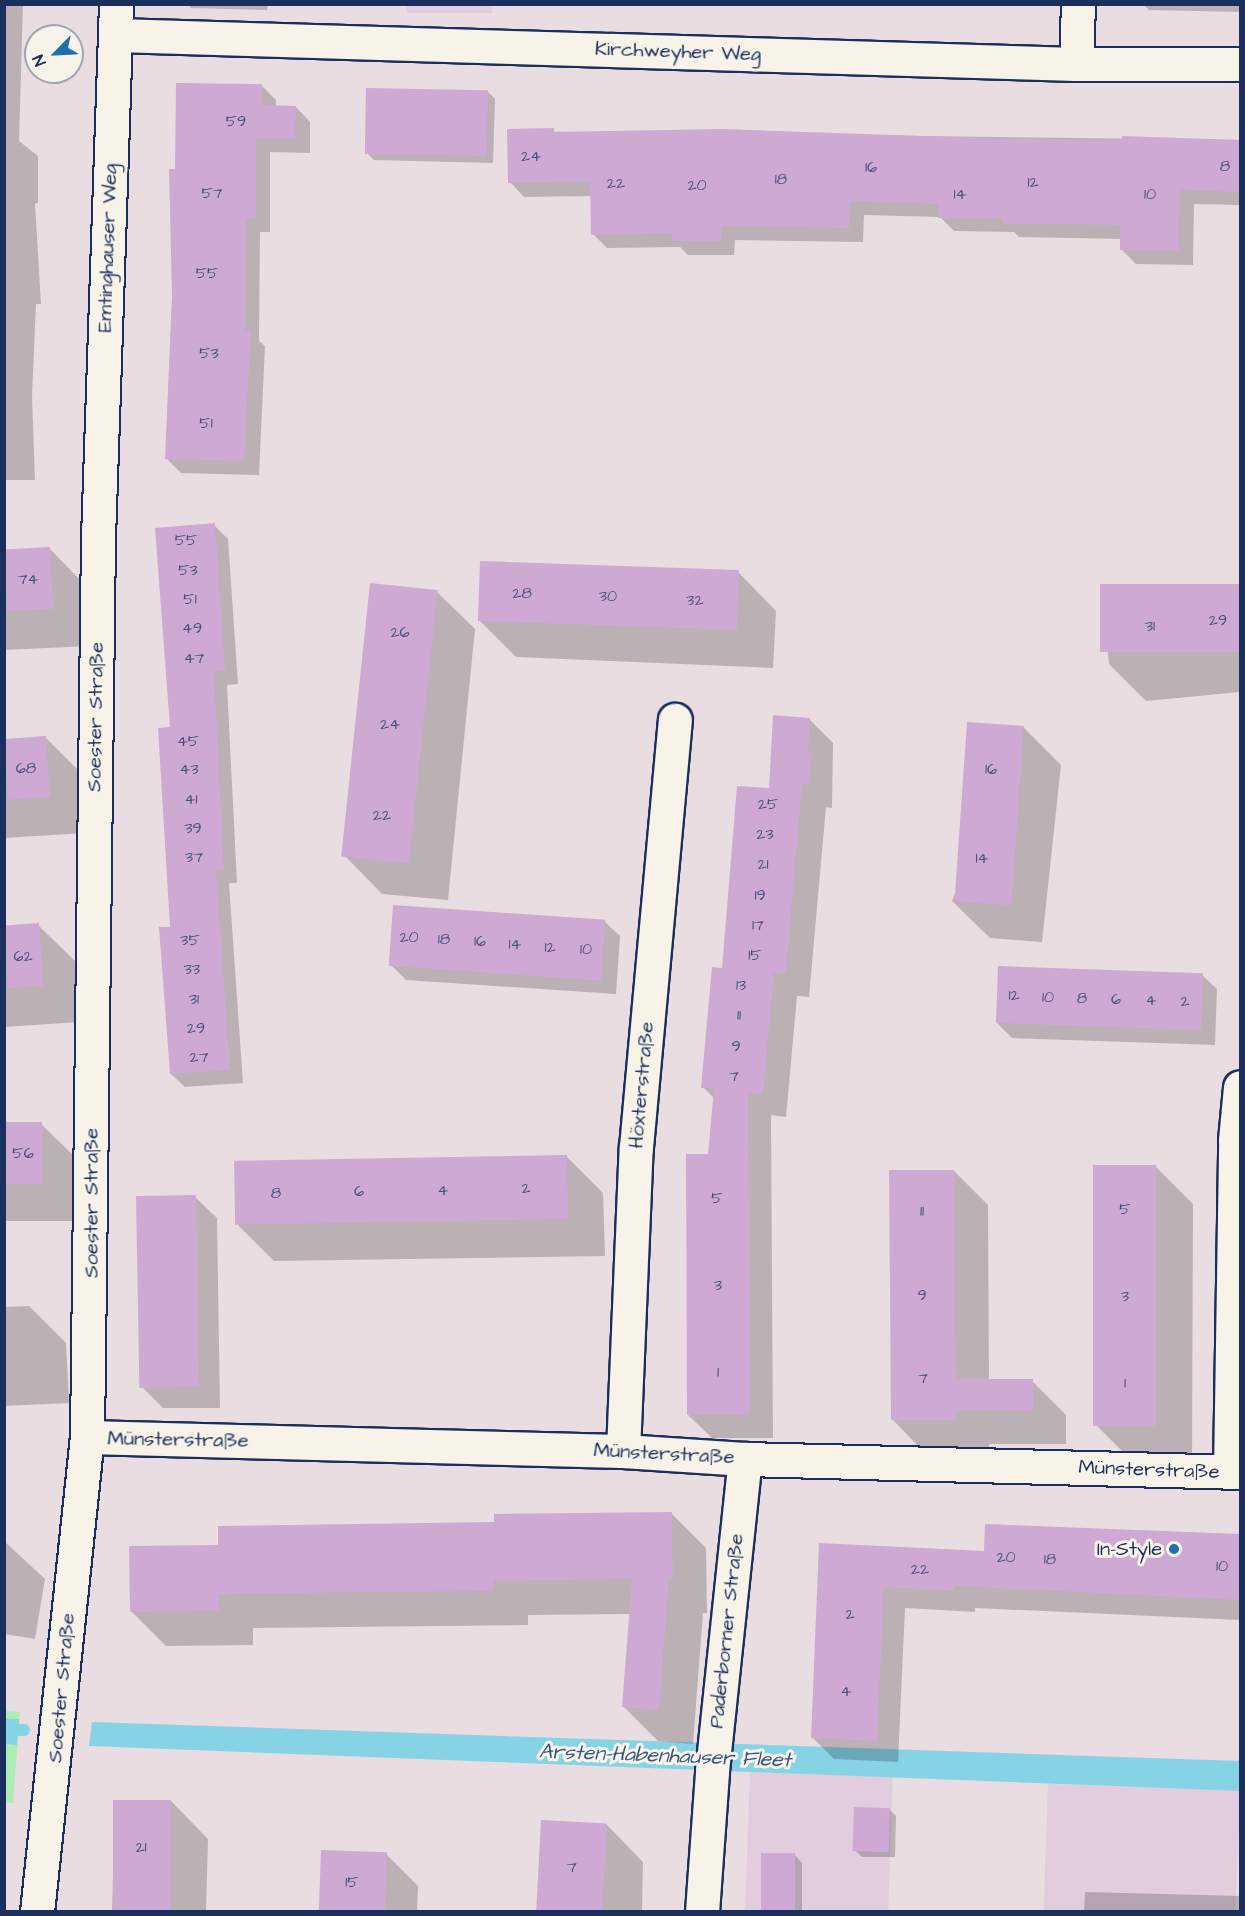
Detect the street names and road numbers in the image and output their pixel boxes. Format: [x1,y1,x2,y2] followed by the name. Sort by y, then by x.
[594,37,762,67] street label: Kirchweyher Weg
[93,163,123,333] street label: Emtinghauser Weg
[83,642,109,792] street label: Soester Straße
[625,1021,659,1149] street label: Höxterstraße
[80,1128,104,1278] street label: Soester Straße
[107,1427,249,1453] street label: Münsterstraße
[593,1438,735,1470] street label: Münsterstraße
[1078,1456,1220,1484] street label: Münsterstraße
[705,1532,749,1730] street label: Paderborner Straße
[44,1612,80,1764] street label: Soester Straße

